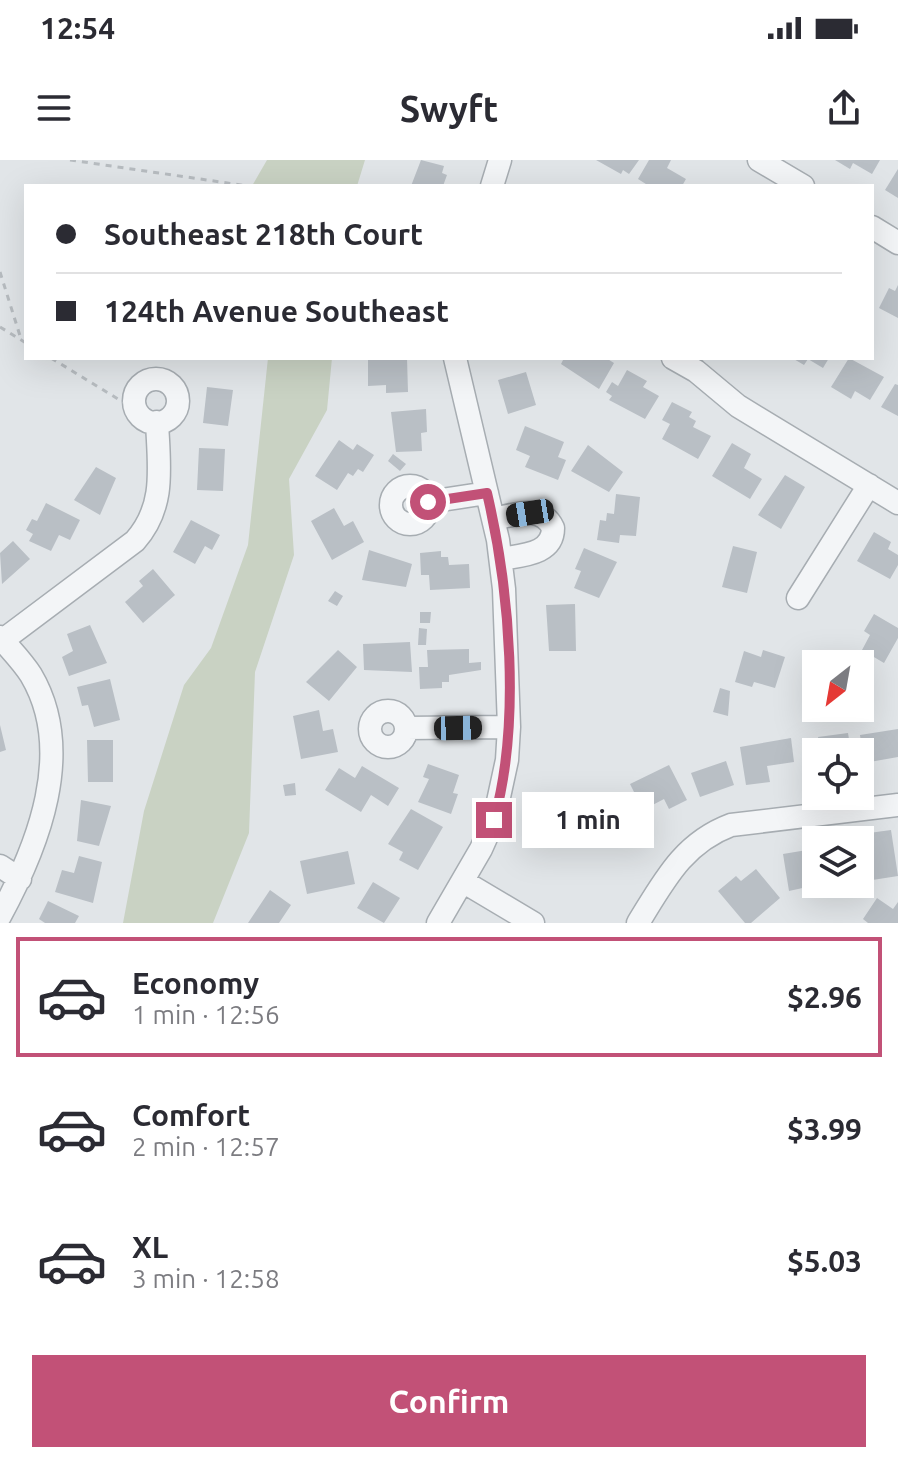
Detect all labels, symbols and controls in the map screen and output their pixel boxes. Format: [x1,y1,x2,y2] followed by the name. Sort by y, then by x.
[40,11,115,45] text: 12:54
[32,86,76,130] icon: menu
[822,86,866,130] icon: share
[400,88,498,129] text: Swyft
[104,217,423,251] text: Southeast 218th Court
[104,294,449,328] text: 124th Avenue Southeast
[410,484,446,520] route start
[504,497,556,529] car
[802,650,874,722] north arrow
[802,650,874,898] map controls
[434,716,482,740] car
[802,738,874,810] button: locate
[522,792,654,848] callout: 1 min
[476,802,512,838] route end
[555,805,621,834] text: 1 min
[802,826,874,898] button: layers
[36,961,108,1033] icon: car
[132,966,259,1000] text: Economy
[787,980,862,1014] text: $2.96
[132,1000,280,1029] text: 1 min · 12:56
[36,1093,108,1165] icon: car
[132,1098,250,1132] text: Comfort
[787,1112,862,1146] text: $3.99
[132,1132,280,1161] text: 2 min · 12:57
[36,1225,108,1297] icon: car
[132,1230,168,1264] text: XL
[787,1244,862,1278] text: $5.03
[132,1264,280,1293] text: 3 min · 12:58
[32,1355,866,1447] button: Confirm

